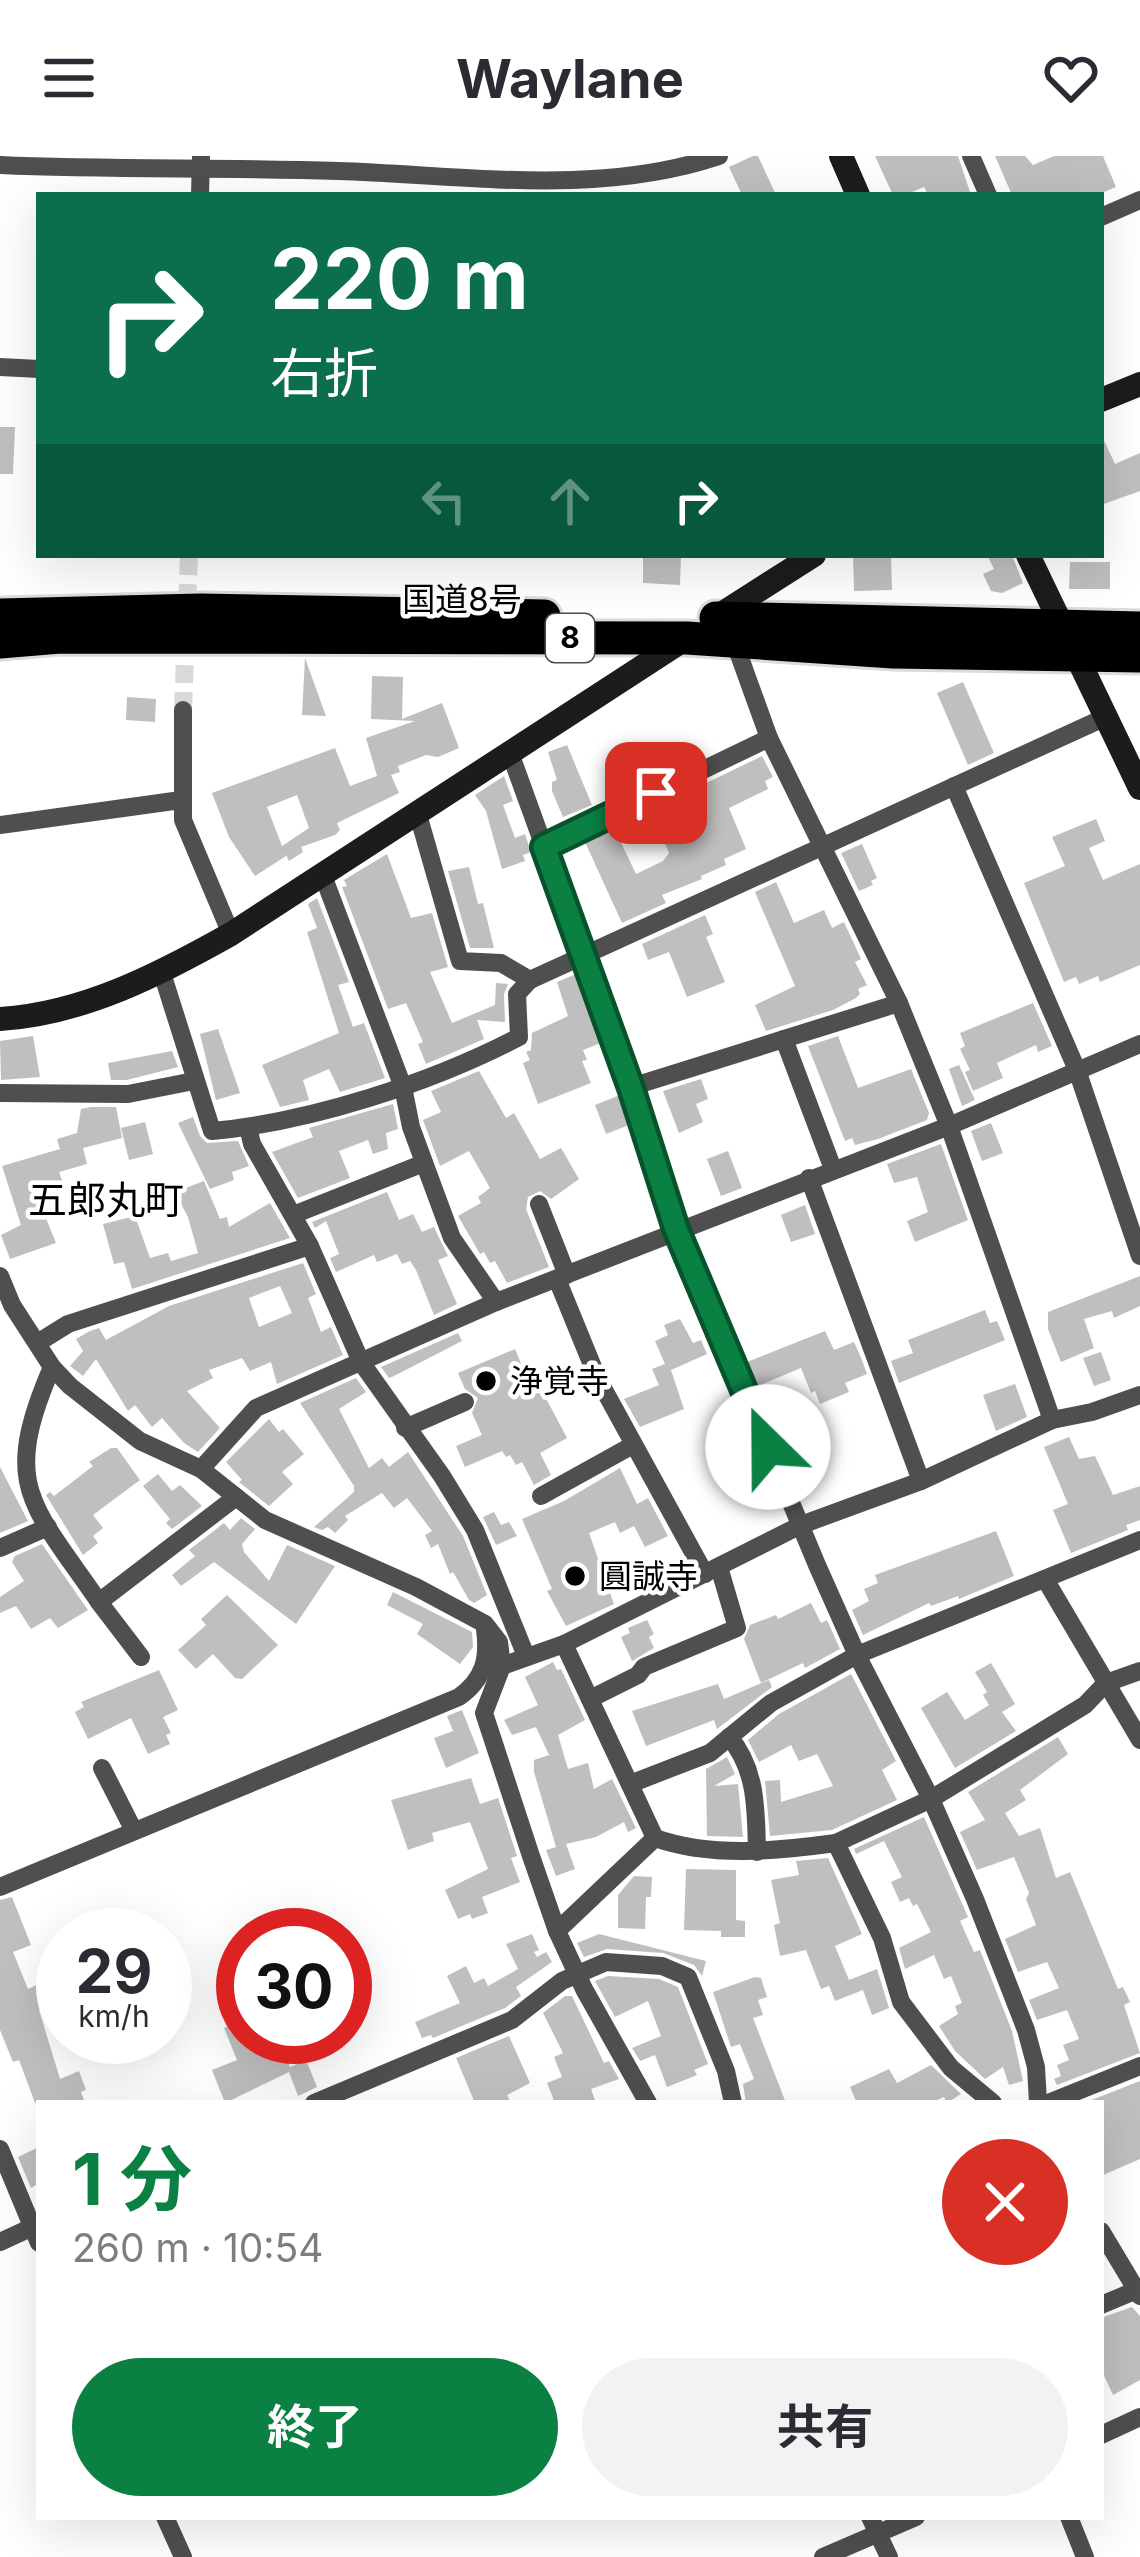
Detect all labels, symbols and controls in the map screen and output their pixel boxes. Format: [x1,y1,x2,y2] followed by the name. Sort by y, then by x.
[36,45,102,111] icon: menu
[1038,45,1104,111] icon: heart
[456,46,684,111] text: Waylane
[270,228,529,329] text: 220 m
[72,240,228,396] icon: right
[270,341,378,406] text: 右折
[411,468,477,534] icon: left
[537,468,603,534] icon: ahead
[663,468,729,534] icon: right
[402,579,522,619] street label: 国道8号
[546,614,594,662] road number: 8
[605,742,707,844] pin
[623,760,689,826] icon: arrive
[28,1176,184,1223] district label: 五郎丸町
[510,1361,609,1401] place label: 浄覚寺
[473,1368,499,1394] marker: 浄覚寺
[705,1384,831,1510] position arrow
[599,1556,698,1596] place label: 圓誠寺
[562,1563,588,1589] marker: 圓誠寺
[216,1908,372,2064] speed limit sign: 30
[76,1935,152,2007] text: 29
[78,1998,150,2034] text: km/h
[72,2135,192,2222] text: 1 分
[942,2139,1068,2265] button: close
[72,2224,323,2271] text: 260 m · 10:54
[72,2358,558,2496] button: 終了
[582,2358,1068,2496] button: 共有

